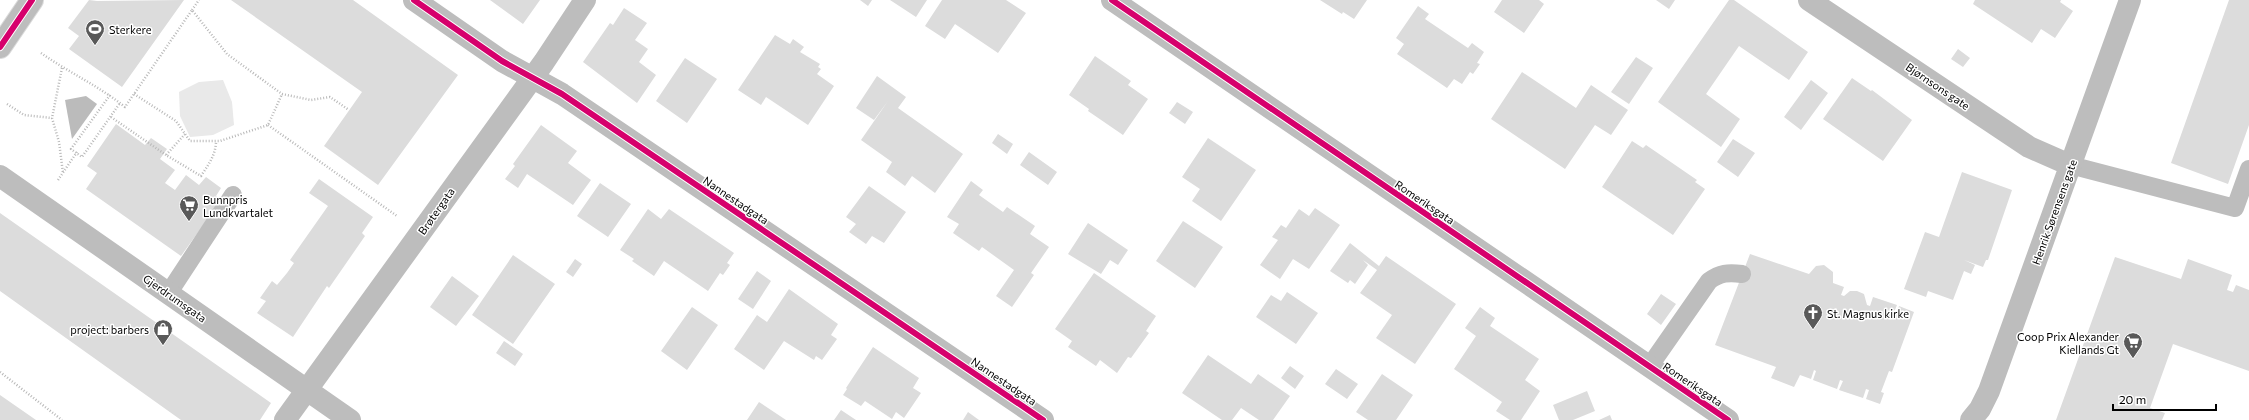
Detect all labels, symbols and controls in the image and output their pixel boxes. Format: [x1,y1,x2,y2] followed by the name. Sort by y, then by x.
[84,18,106,46] sports icon: Sterkere
[109,23,152,36] place label: Sterkere
[1904,60,1972,112] street label: Bjørnsons gate
[2029,157,2079,266] street label: Henrik Sørensens gate
[701,173,771,227] street label: Nannestadgata
[1393,177,1457,227] street label: Romeriksgata
[415,185,457,237] street label: Brøtergata
[203,193,274,219] place label: Bunnpris Lundkvartalet
[178,194,200,222] supermarket icon: Bunnpris Lundkvartalet
[141,271,209,325] street label: Gjerdrumsgata
[1802,302,1824,330] church icon: St. Magnus kirke
[1827,307,1909,320] place label: St. Magnus kirke
[152,318,174,346] shop icon: project: barbers
[70,323,149,336] place label: project: barbers
[2017,330,2120,356] place label: Coop Prix Alexander Kiellands Gt
[2122,331,2144,359] supermarket icon: Coop Prix Alexander Kiellands Gt
[969,354,1039,408] street label: Nannestadgata
[1661,359,1725,409] street label: Romeriksgata
[2113,386,2216,412] scale bar
[2119,392,2146,406] text: 20 m

